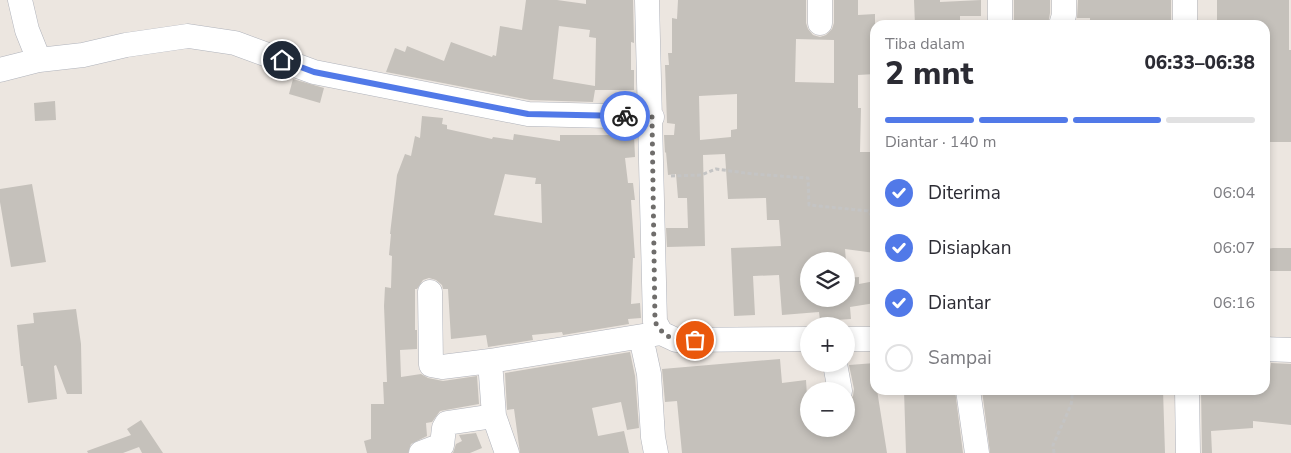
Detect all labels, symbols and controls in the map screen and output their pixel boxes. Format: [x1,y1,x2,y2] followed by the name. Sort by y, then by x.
[885,33,965,55] text: Tiba dalam
[261,39,303,81] pin
[268,46,296,74] icon: home
[1144,50,1255,76] text: 06:33–06:38
[885,52,974,95] text: 2 mnt
[600,91,650,141] courier
[611,102,639,130] icon: bike
[885,131,996,153] text: Diantar · 140 m
[885,179,913,207] icon: check
[928,180,1001,206] text: Diterima
[1213,182,1255,204] text: 06:04
[885,234,913,262] icon: check
[928,235,1011,261] text: Disiapkan
[1213,237,1255,259] text: 06:07
[800,252,855,437] map controls
[800,252,855,307] button: layers
[885,289,913,317] icon: check
[928,290,991,316] text: Diantar
[1213,292,1255,314] text: 06:16
[800,317,855,372] button: +
[674,319,716,361] pin
[681,326,709,354] icon: bag
[928,345,992,371] text: Sampai
[800,382,855,437] button: −

